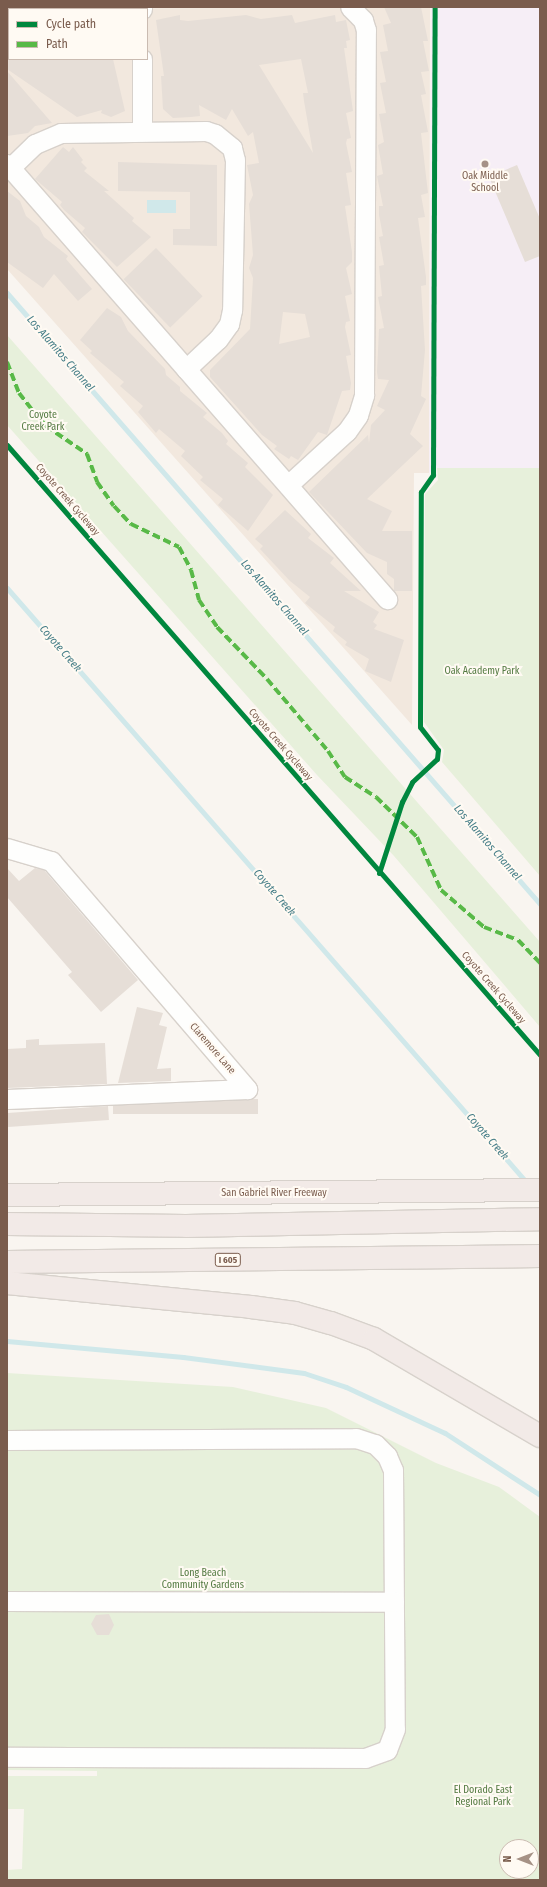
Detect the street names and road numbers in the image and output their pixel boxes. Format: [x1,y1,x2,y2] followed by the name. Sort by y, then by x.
[32,461,102,539] street label: Coyote Creek Cycleway
[245,706,315,784] street label: Coyote Creek Cycleway
[458,949,528,1027] street label: Coyote Creek Cycleway
[187,1021,237,1077] street label: Claremore Lane
[221,1188,327,1200] street label: San Gabriel River Freeway
[214,1253,242,1267] road number: I 605

